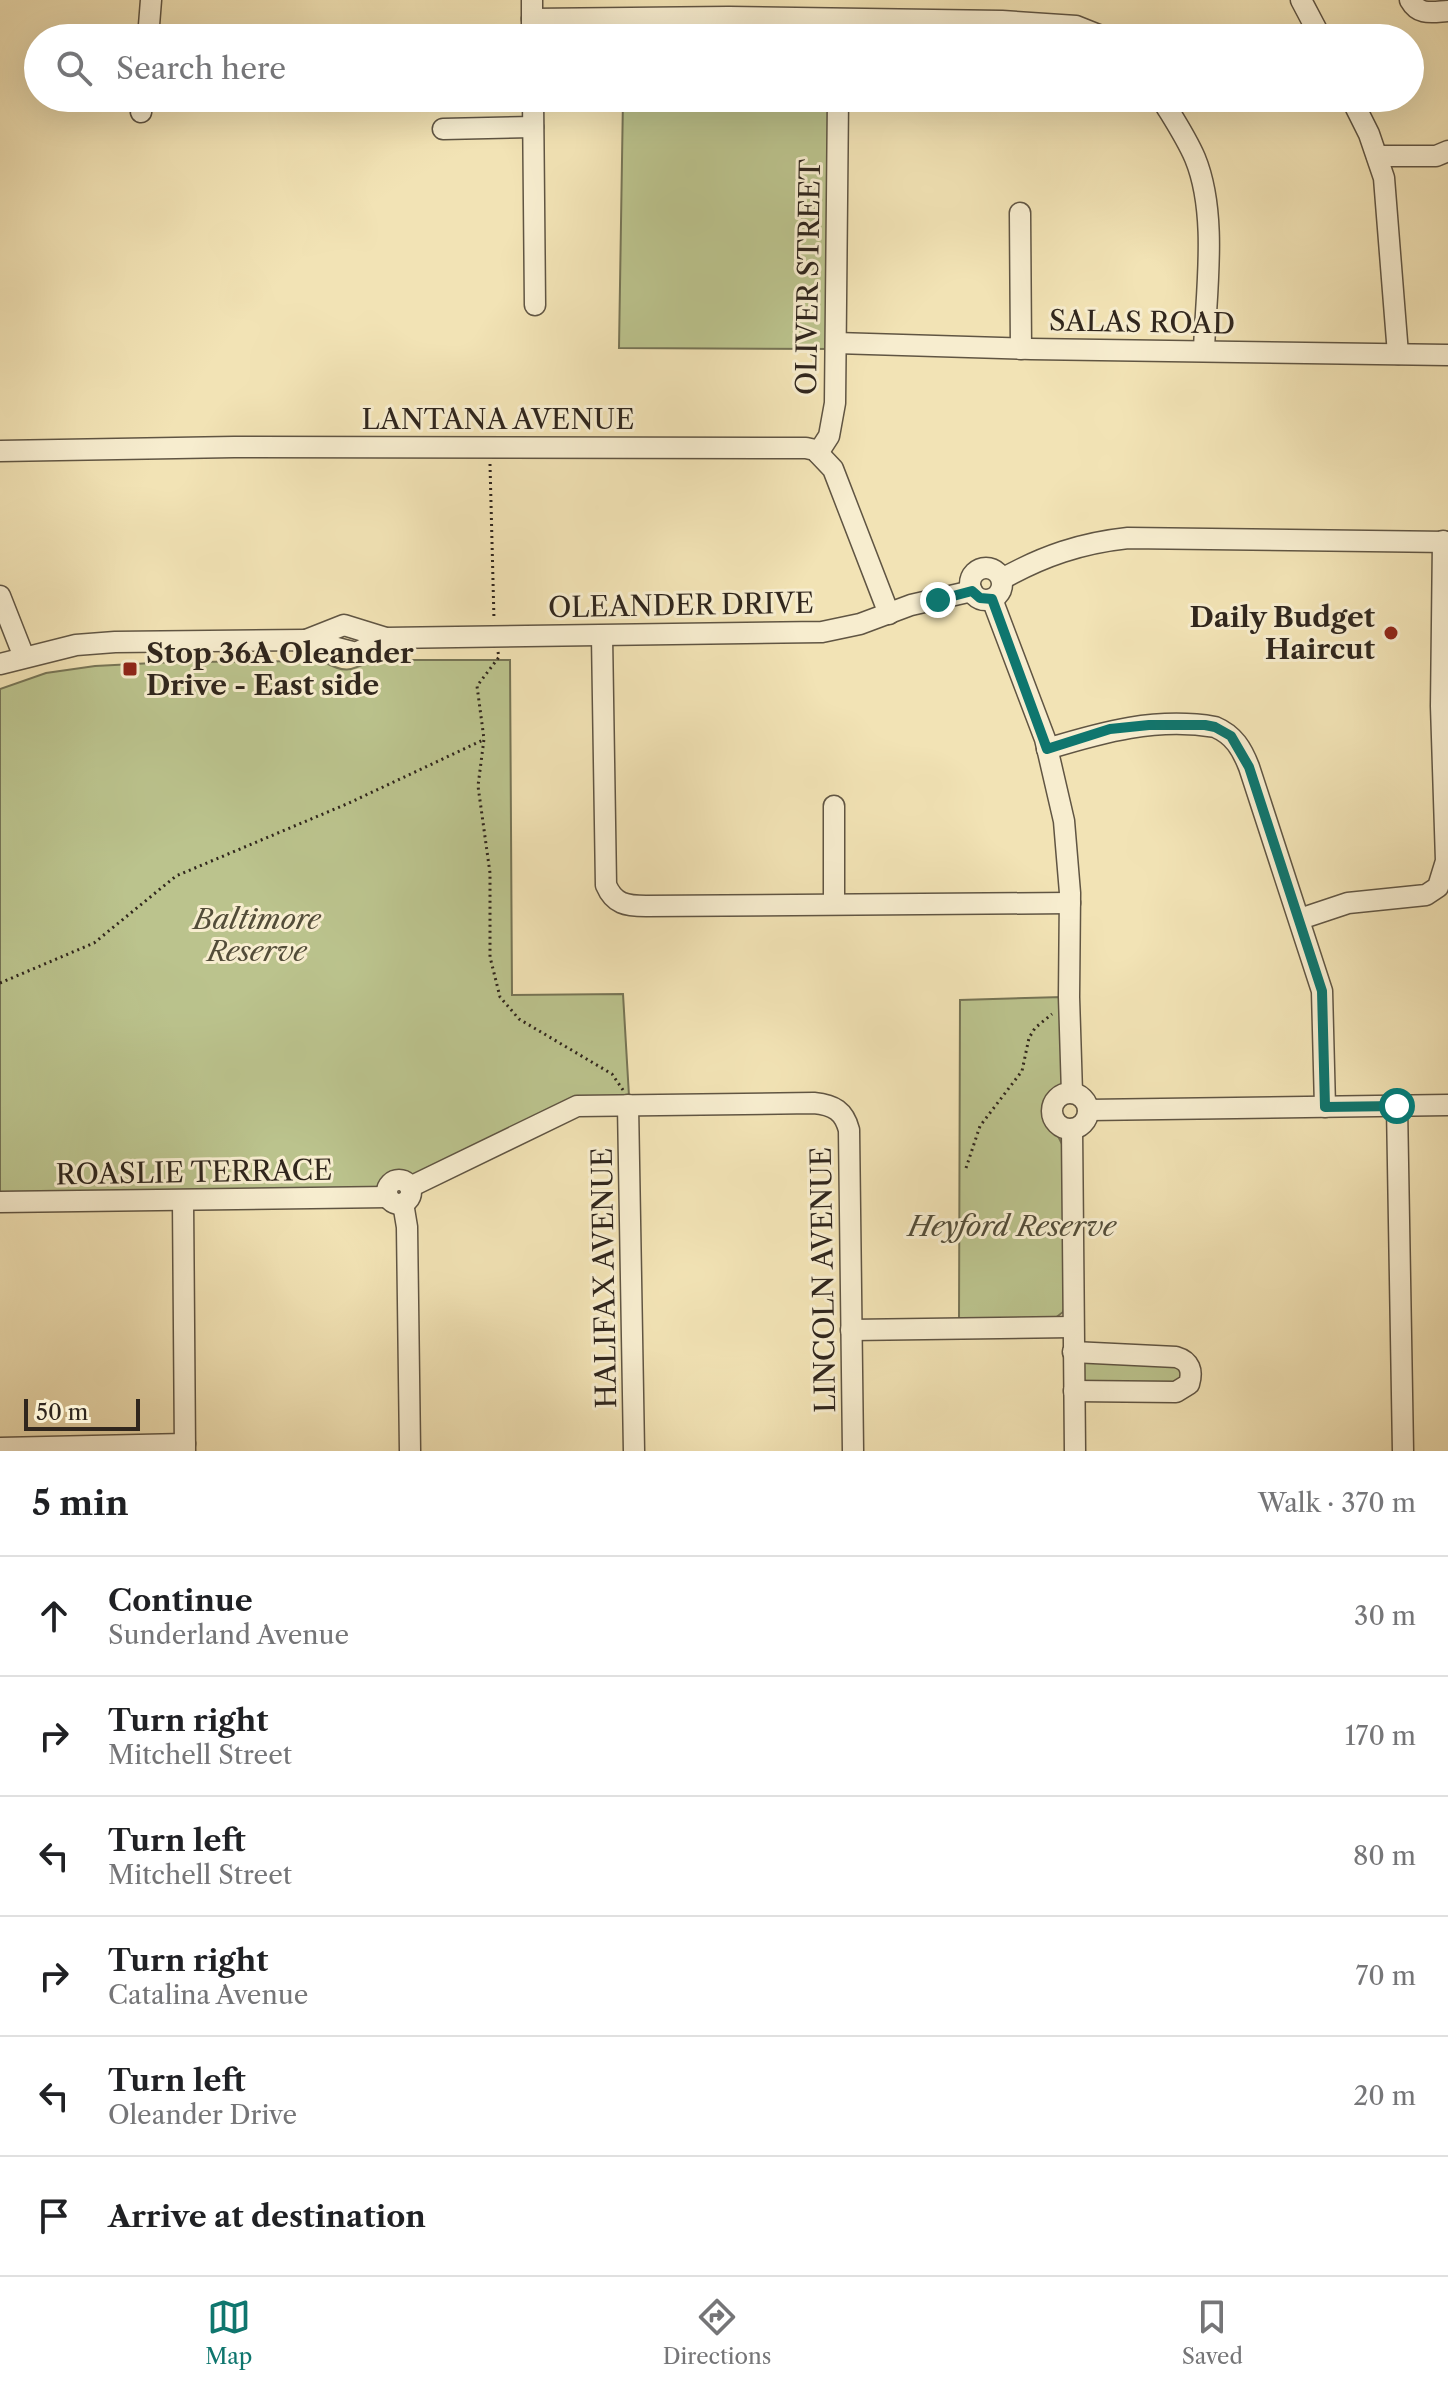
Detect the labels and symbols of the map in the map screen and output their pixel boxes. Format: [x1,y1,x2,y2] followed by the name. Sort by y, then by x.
[789,159,827,395] street label: OLIVER STREET
[1049,303,1235,341] street label: SALAS ROAD
[362,402,634,436] street label: LANTANA AVENUE
[920,582,956,618] route end
[548,586,814,624] street label: OLEANDER DRIVE
[1190,600,1376,666] place label: Daily Budget Haircut
[1382,624,1400,642] marker: Daily Budget Haircut
[146,636,414,702] place label: Stop 36A Oleander Drive - East side
[121,660,139,678] marker: Stop 36A Oleander Drive - East side
[191,902,322,968] park label: Baltimore Reserve
[1379,1088,1415,1124] route start
[585,1147,623,1409] street label: HALIFAX AVENUE
[804,1147,842,1413] street label: LINCOLN AVENUE
[55,1153,333,1191] street label: ROASLIE TERRACE
[906,1209,1118,1243] park label: Heyford Reserve
[24,1395,140,1431] scale bar

